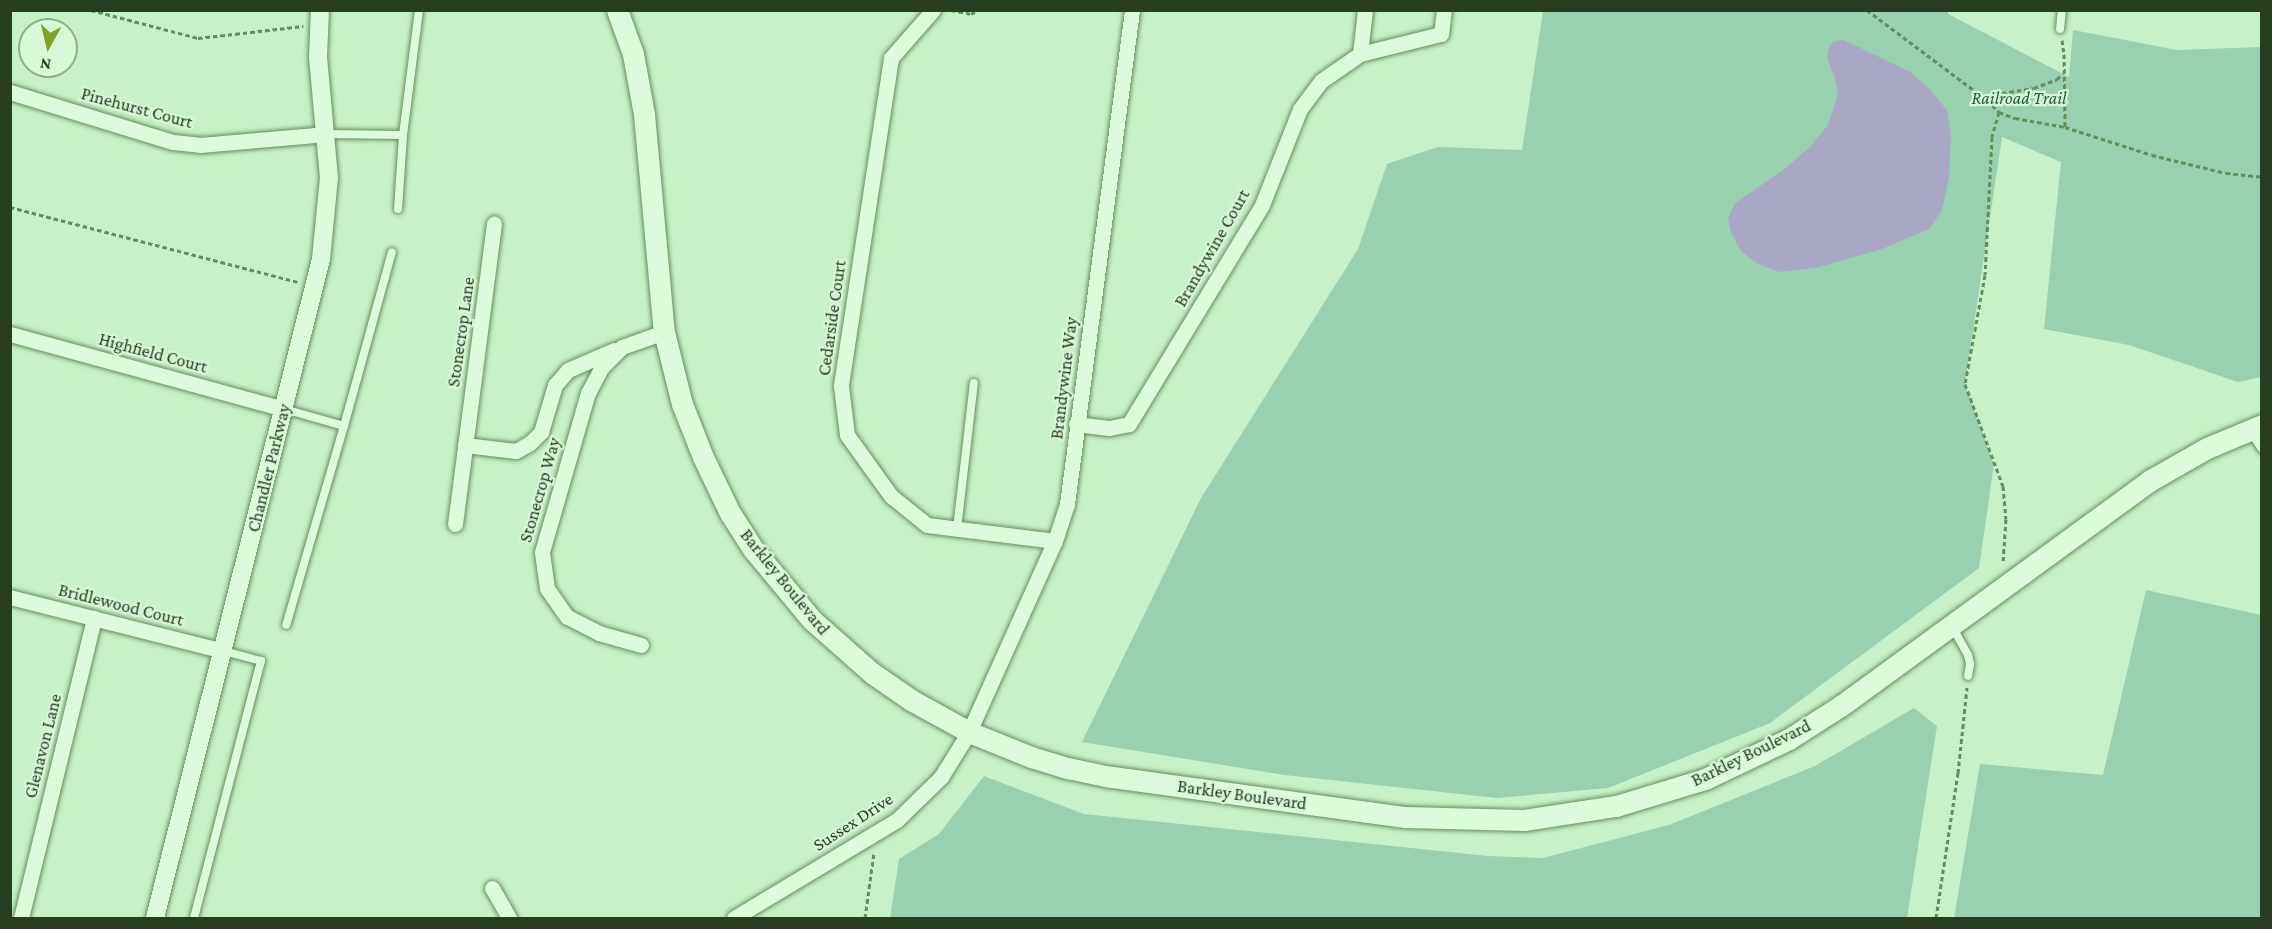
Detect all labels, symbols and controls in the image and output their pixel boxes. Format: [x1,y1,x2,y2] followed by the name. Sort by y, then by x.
[18,18,78,78] north arrow
[39,55,52,74] text: N
[79,83,195,133] street label: Pinehurst Court
[1972,87,2066,109] park label: Railroad Trail
[1170,185,1254,311] street label: Brandywine Court
[813,259,851,377] street label: Cedarside Court
[443,276,479,388] street label: Stonecrop Lane
[1046,316,1082,440] street label: Brandywine Way
[96,328,210,378] street label: Highfield Court
[243,402,295,534] street label: Chandler Parkway
[515,435,565,545] street label: Stonecrop Way
[736,525,834,639] street label: Barkley Boulevard
[56,579,186,631] street label: Bridlewood Court
[20,692,66,800] street label: Glenavon Lane
[1688,715,1814,791] street label: Barkley Boulevard
[1176,775,1308,815] street label: Barkley Boulevard
[809,788,897,856] street label: Sussex Drive

